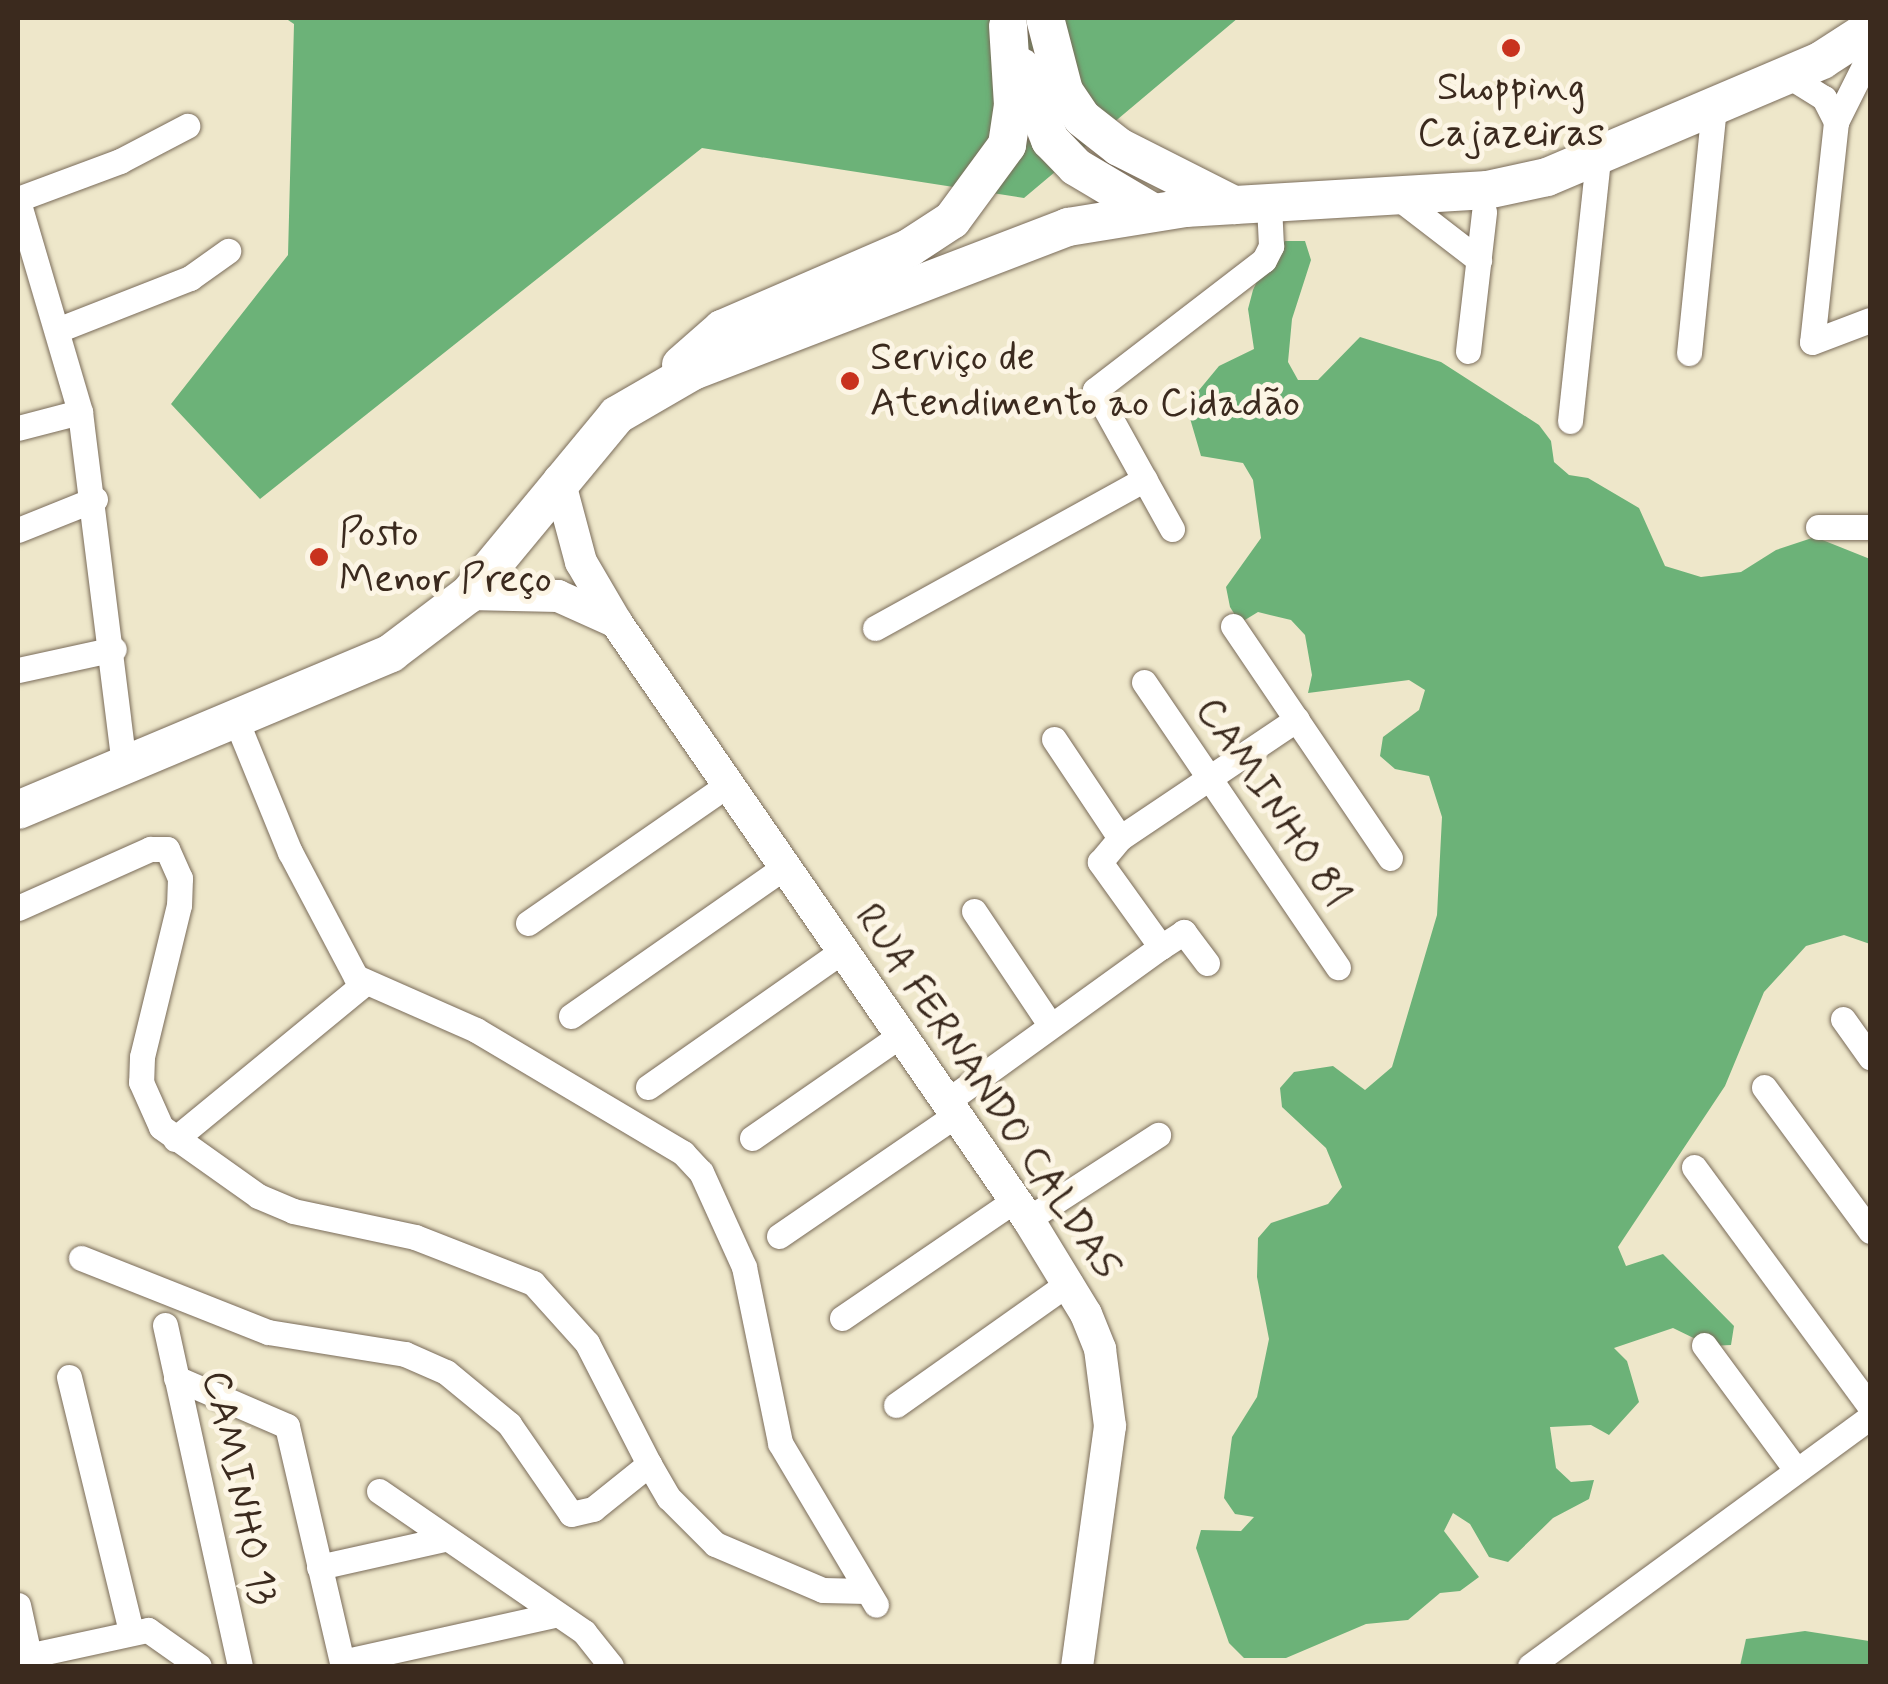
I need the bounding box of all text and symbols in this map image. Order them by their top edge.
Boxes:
marker: Shopping Cajazeiras [1500,37,1522,59]
place label: Shopping Cajazeiras [1417,64,1605,158]
place label: Serviço de Atendimento ao Cidadão [870,334,1291,428]
marker: Serviço de Atendimento ao Cidadão [839,370,861,392]
place label: Posto Menor Preço [339,510,552,604]
marker: Posto Menor Preço [308,546,330,568]
street label: CAMINHO 81 [1184,689,1360,917]
street label: RUA FERNANDO CALDAS [844,896,1130,1288]
street label: CAMINHO 13 [191,1367,287,1609]

